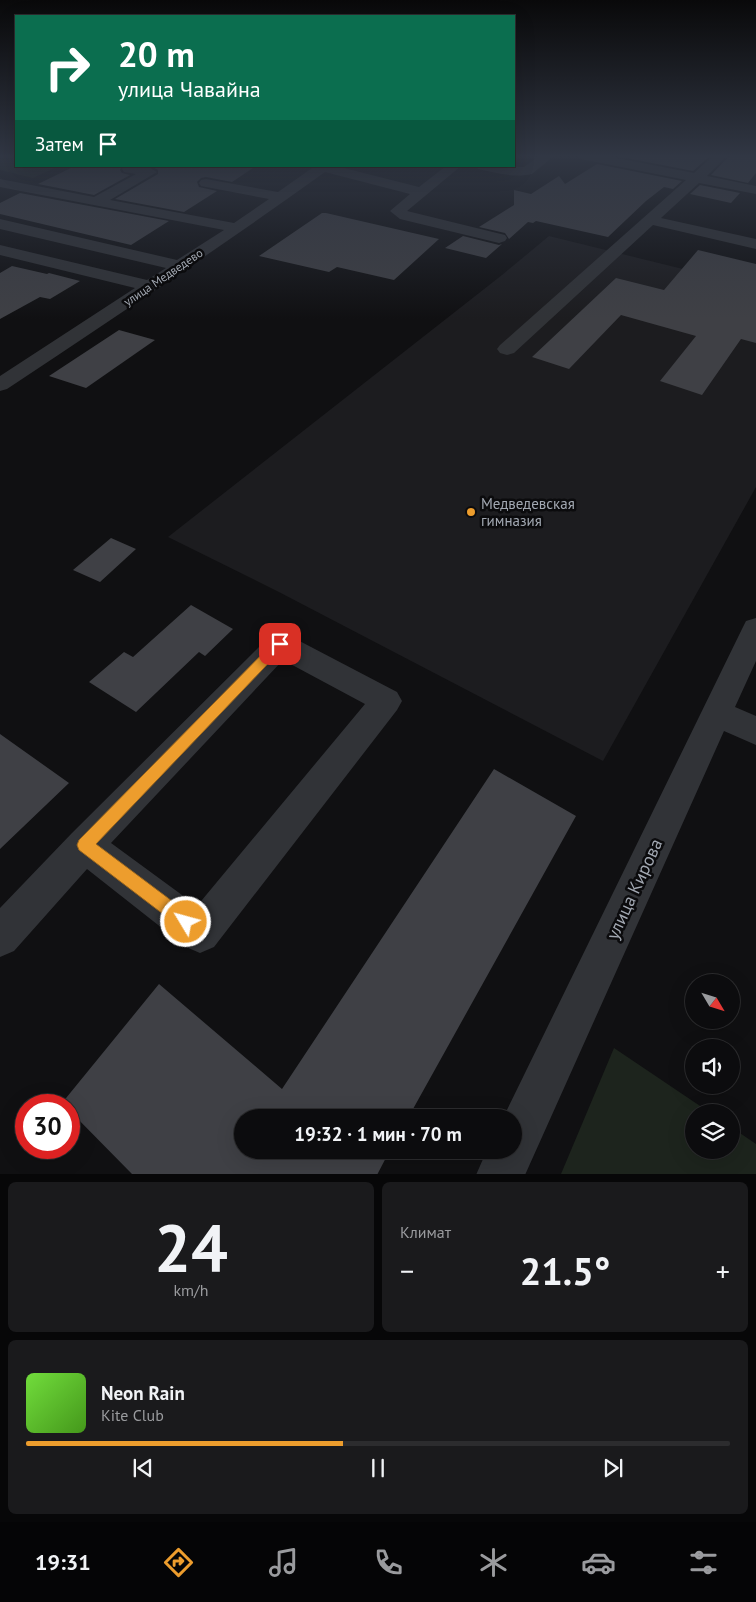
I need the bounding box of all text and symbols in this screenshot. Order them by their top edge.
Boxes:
text: 20 m [118,31,195,77]
icon: right [35,35,100,100]
text: улица Чавайна [118,75,261,103]
icon: arrive [94,130,122,158]
text: Затем [35,132,84,156]
street label: улица Медведево [121,245,205,309]
place label: Медведевская гимназия [481,494,575,530]
marker: Медведевская гимназия [465,506,477,518]
pin [259,623,301,665]
icon: arrive [266,630,294,658]
street label: улица Кирова [601,835,667,943]
position arrow [159,895,211,947]
north arrow [685,974,740,1029]
map controls [685,974,740,1159]
button: sound [685,1039,740,1094]
speed limit sign: 30 [15,1094,80,1159]
button: layers [685,1104,740,1159]
text: 19:32 · 1 мин · 70 m [294,1122,462,1146]
text: 24 [154,1205,228,1289]
text: Климат [400,1222,451,1242]
text: 21.5° [520,1246,610,1295]
text: − [400,1252,414,1289]
text: + [716,1252,730,1289]
text: km/h [173,1280,209,1300]
text: Neon Rain [101,1381,185,1405]
text: Kite Club [101,1405,164,1425]
icon: previous [129,1454,157,1482]
icon: pause [364,1454,392,1482]
icon: next [599,1454,627,1482]
icon: directions [161,1545,196,1580]
icon: music [266,1545,301,1580]
icon: phone [371,1545,406,1580]
icon: climate [476,1545,511,1580]
icon: car [581,1545,616,1580]
icon: filters [686,1545,721,1580]
text: 19:31 [35,1548,91,1576]

